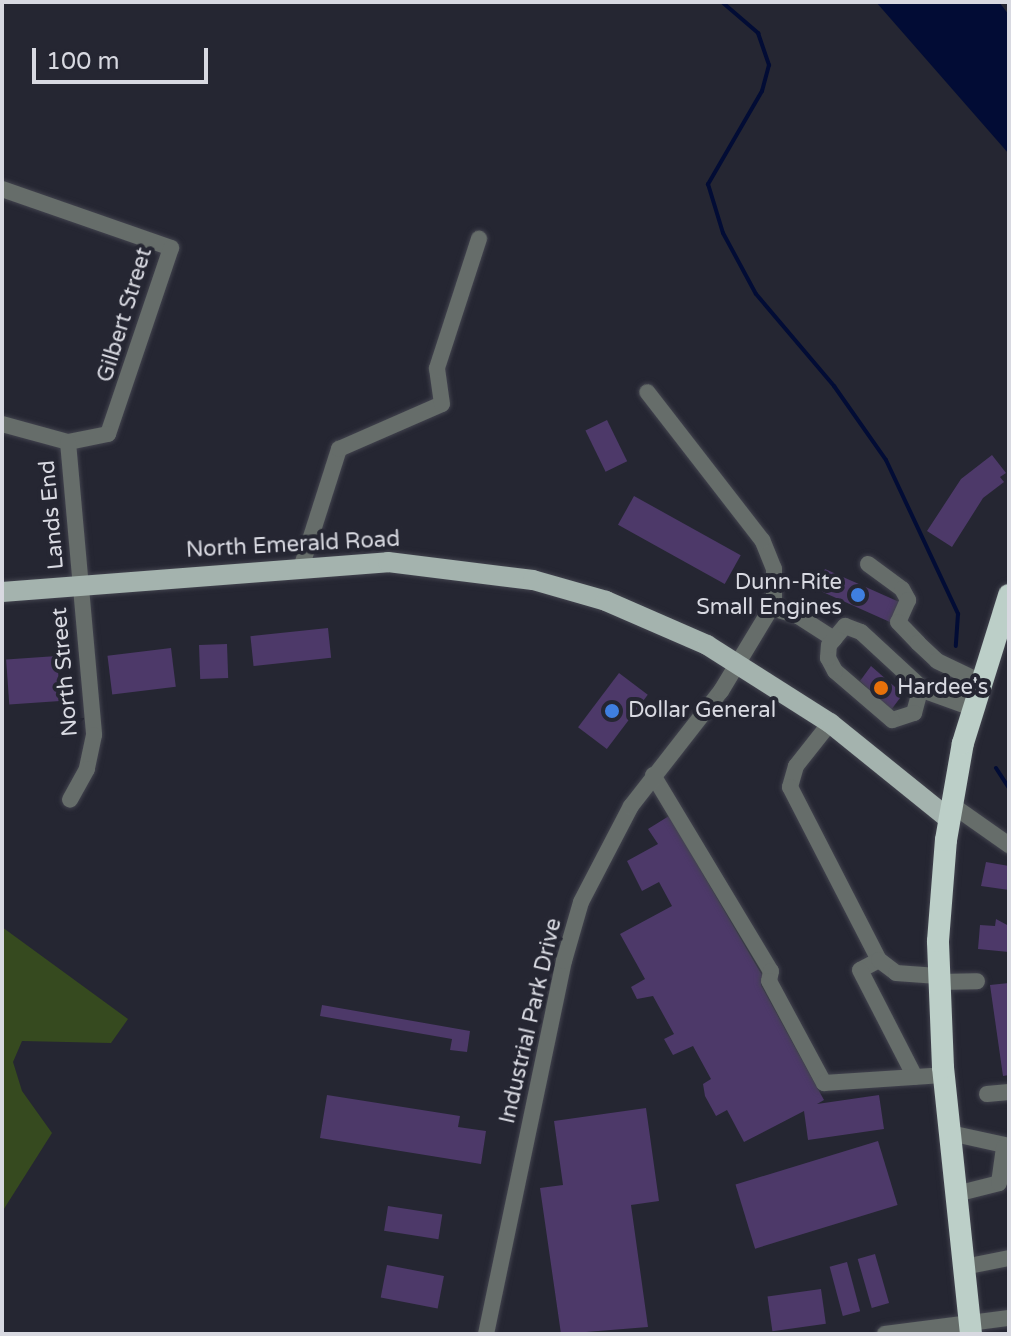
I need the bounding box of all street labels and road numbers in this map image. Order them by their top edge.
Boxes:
street label: Gilbert Street [92,245,158,385]
street label: Lands End [34,459,70,571]
street label: North Emerald Road [185,526,401,564]
street label: North Street [46,606,84,738]
street label: Industrial Park Drive [495,916,567,1126]

